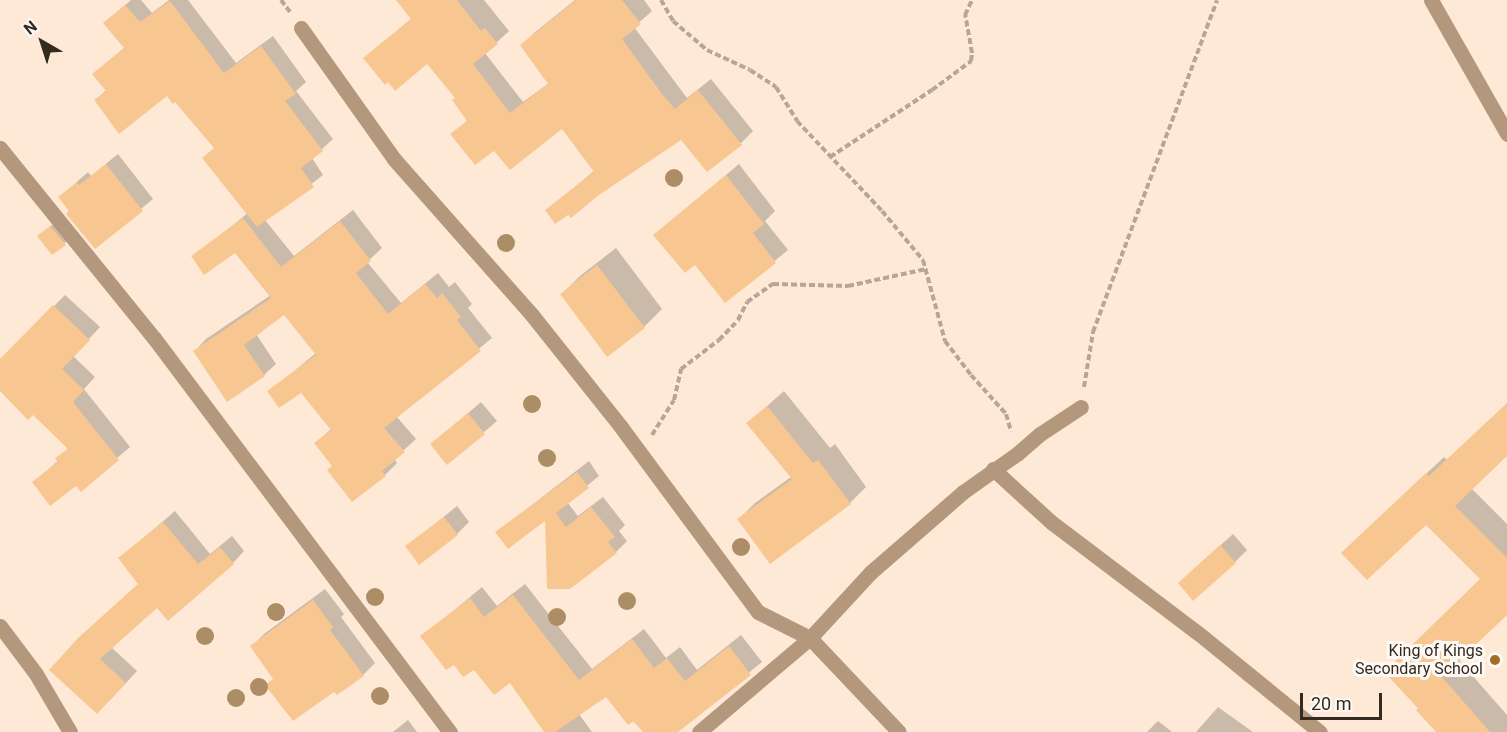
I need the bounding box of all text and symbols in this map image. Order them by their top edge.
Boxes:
north arrow [12,12,72,72]
text: N [20,17,41,39]
place label: King of Kings Secondary School [1355,641,1483,679]
marker: King of Kings Secondary School [1488,653,1502,667]
scale bar [1303,681,1386,719]
text: 20 m [1311,693,1351,714]

